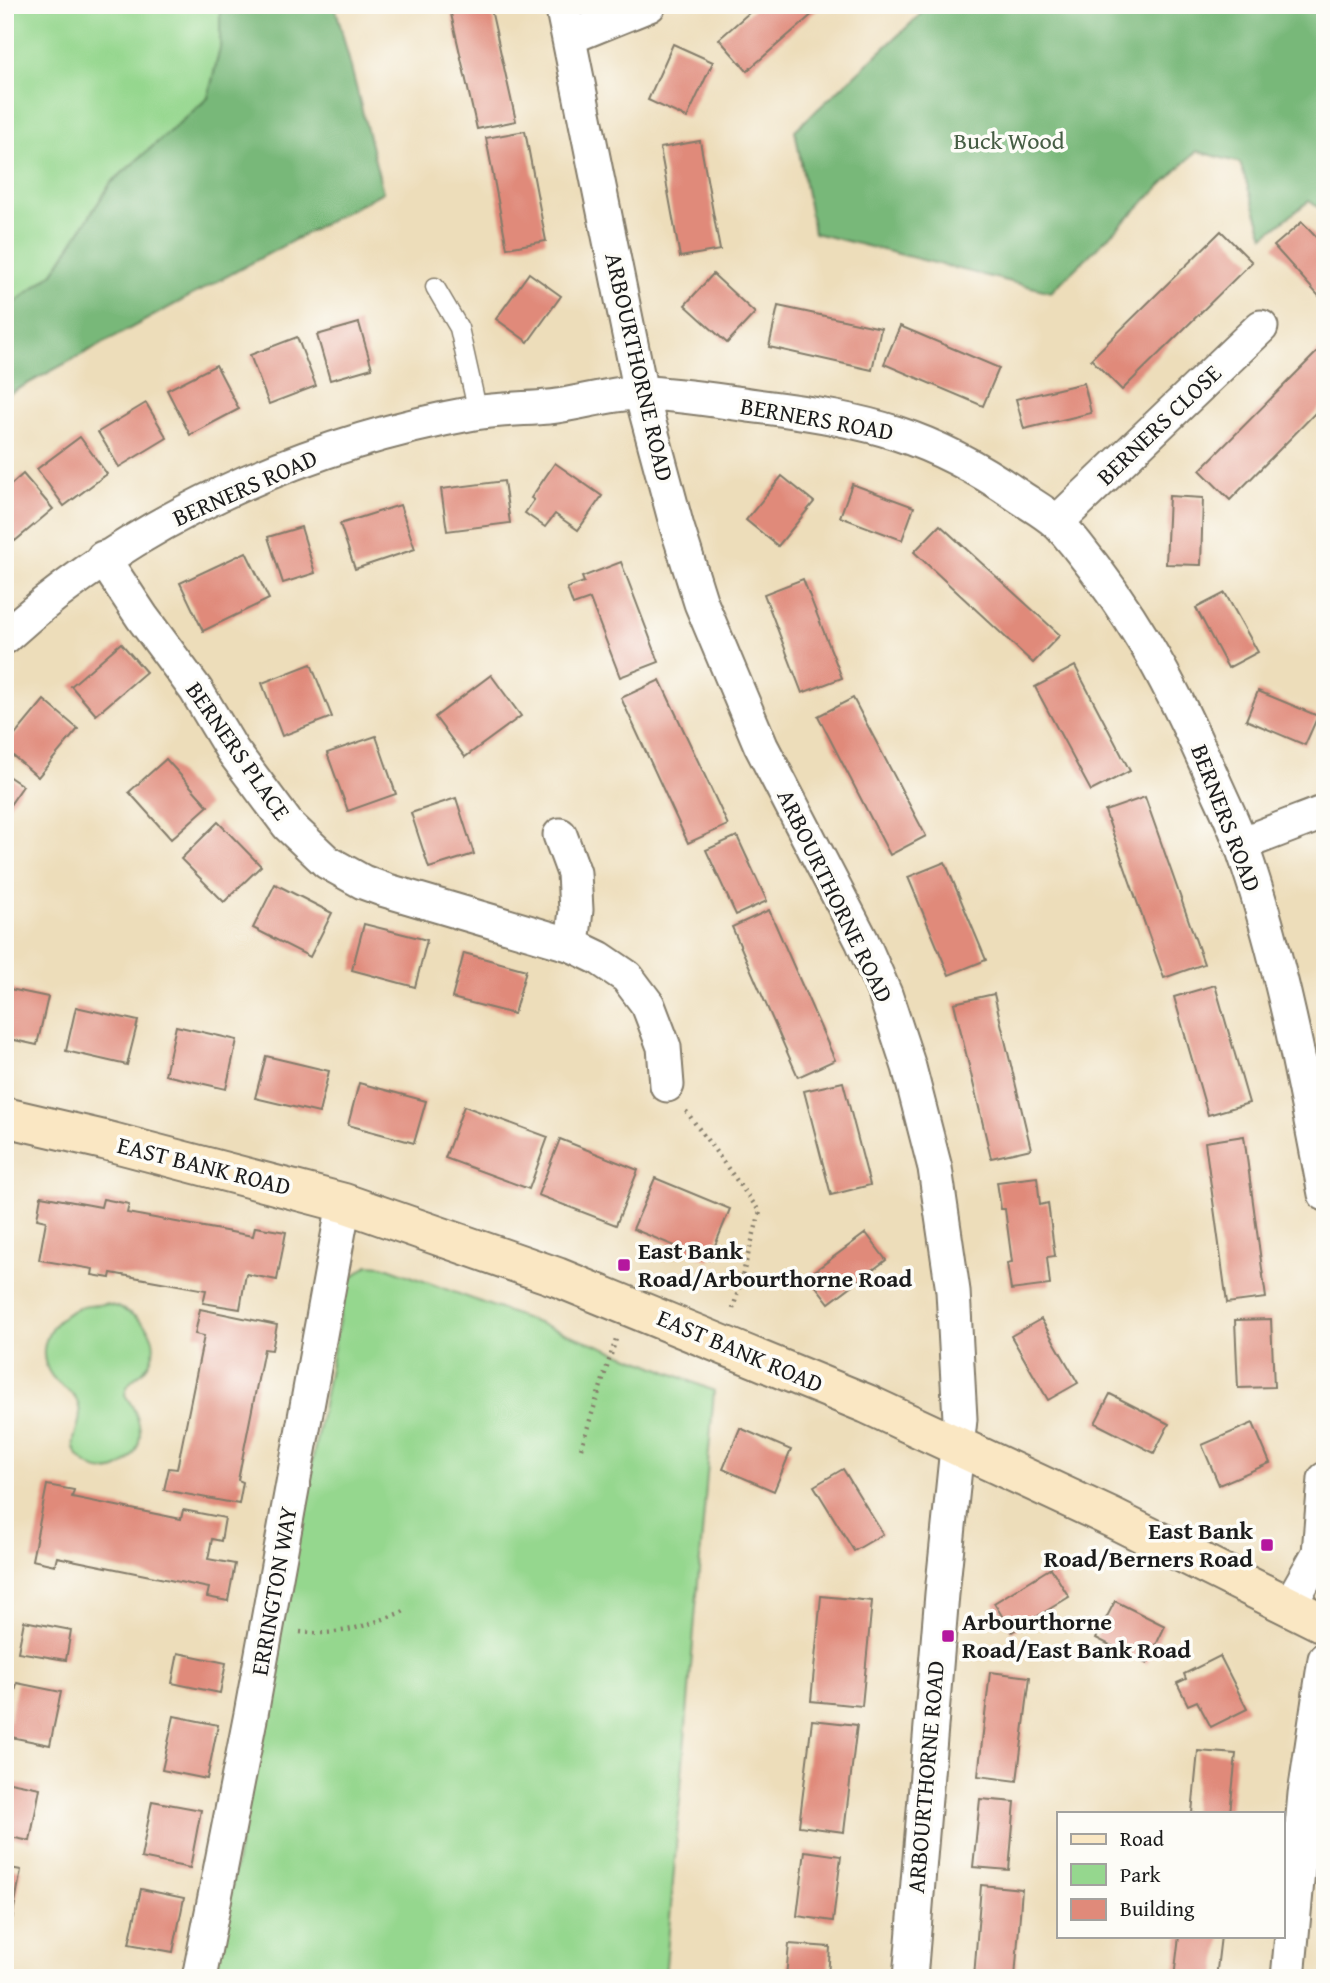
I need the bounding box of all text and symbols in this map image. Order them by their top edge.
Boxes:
park label: Buck Wood [953,123,1065,158]
street label: ARBOURTHORNE ROAD [596,249,683,485]
street label: BERNERS CLOSE [1088,356,1229,493]
street label: BERNERS ROAD [738,388,896,449]
street label: BERNERS ROAD [167,440,323,535]
street label: BERNERS PLACE [178,674,299,827]
street label: BERNERS ROAD [1182,739,1271,896]
street label: ARBOURTHORNE ROAD [769,783,902,1008]
street label: EAST BANK ROAD [114,1127,294,1204]
place label: East Bank Road/Arbourthorne Road [638,1233,913,1296]
marker: East Bank Road/Arbourthorne Road [616,1257,632,1273]
street label: EAST BANK ROAD [652,1300,829,1401]
street label: ERRINGTON WAY [241,1503,306,1678]
place label: East Bank Road/Berners Road [1044,1513,1253,1576]
marker: East Bank Road/Berners Road [1259,1537,1275,1553]
place label: Arbourthorne Road/East Bank Road [962,1604,1191,1667]
marker: Arbourthorne Road/East Bank Road [940,1628,956,1644]
street label: ARBOURTHORNE ROAD [898,1659,953,1895]
legend [1057,1812,1284,1938]
text: Road [1120,1823,1165,1854]
text: Park [1120,1859,1161,1890]
text: Building [1120,1893,1195,1924]

